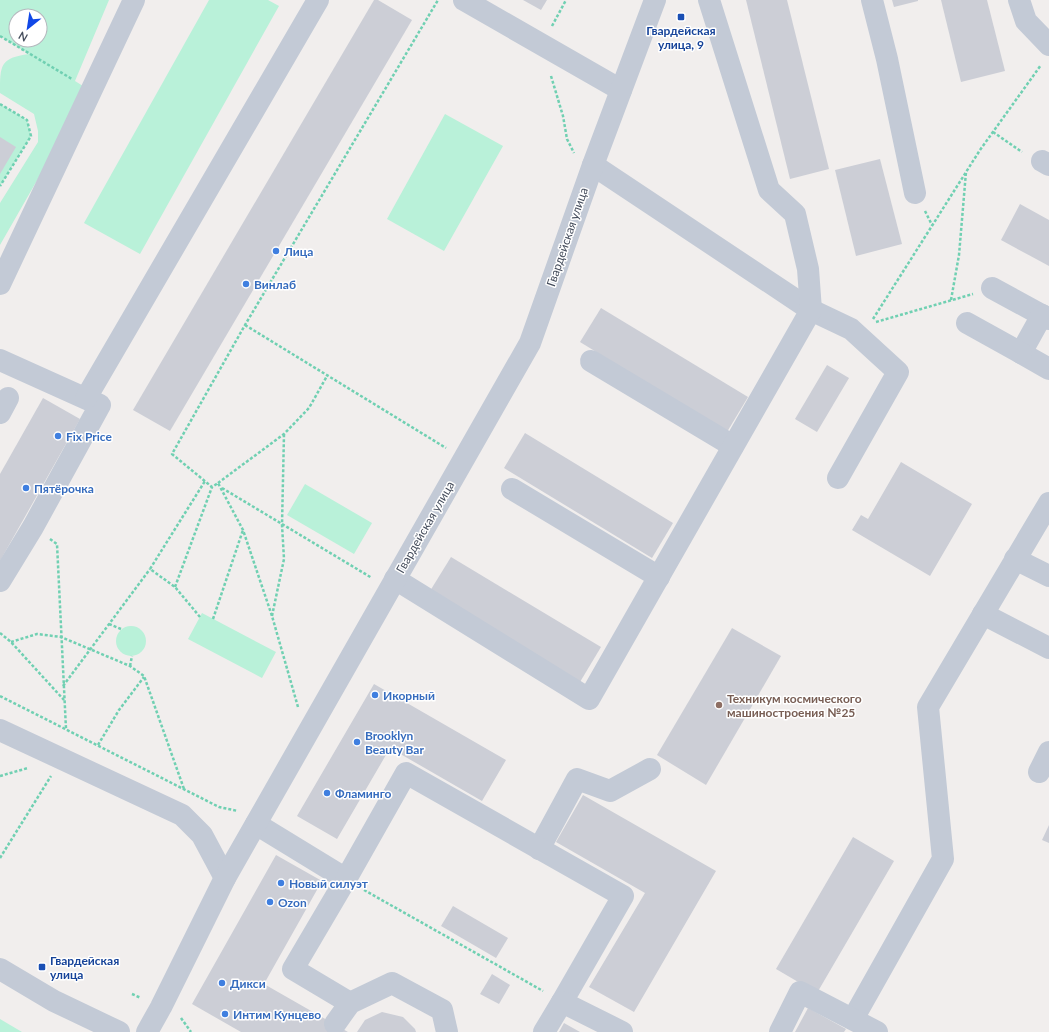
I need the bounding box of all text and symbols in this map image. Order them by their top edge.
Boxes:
north arrow [8,8,48,48]
marker: Гвардейская улица, 9 [676,12,686,22]
place label: Гвардейская улица, 9 [646,23,716,52]
text: N [16,29,30,45]
street label: Гвардейская улица [543,186,591,288]
place label: Лица [283,244,313,259]
marker: Лица [271,246,281,256]
place label: Винлаб [254,277,296,292]
marker: Винлаб [241,279,251,289]
place label: Fix Price [66,429,113,444]
marker: Fix Price [53,431,63,441]
street label: Гвардейская улица [393,478,457,576]
place label: Пятёрочка [34,481,94,496]
marker: Пятёрочка [21,483,31,493]
place label: Икорный [383,688,435,703]
marker: Икорный [370,690,380,700]
place label: Техникум космического машиностроения №25 [727,691,862,720]
marker: Техникум космического машиностроения №25 [714,700,724,710]
place label: Brooklyn Beauty Bar [365,728,424,757]
marker: Brooklyn Beauty Bar [352,737,362,747]
place label: Фламинго [335,786,392,801]
marker: Фламинго [322,788,332,798]
place label: Новый силуэт [289,876,369,891]
marker: Новый силуэт [276,878,286,888]
place label: Ozon [278,895,307,910]
marker: Ozon [265,897,275,907]
place label: Гвардейская улица [50,953,119,982]
marker: Гвардейская улица [37,962,47,972]
place label: Дикси [230,976,266,991]
marker: Дикси [217,978,227,988]
place label: Интим Кунцево [233,1007,321,1022]
marker: Интим Кунцево [220,1009,230,1019]

